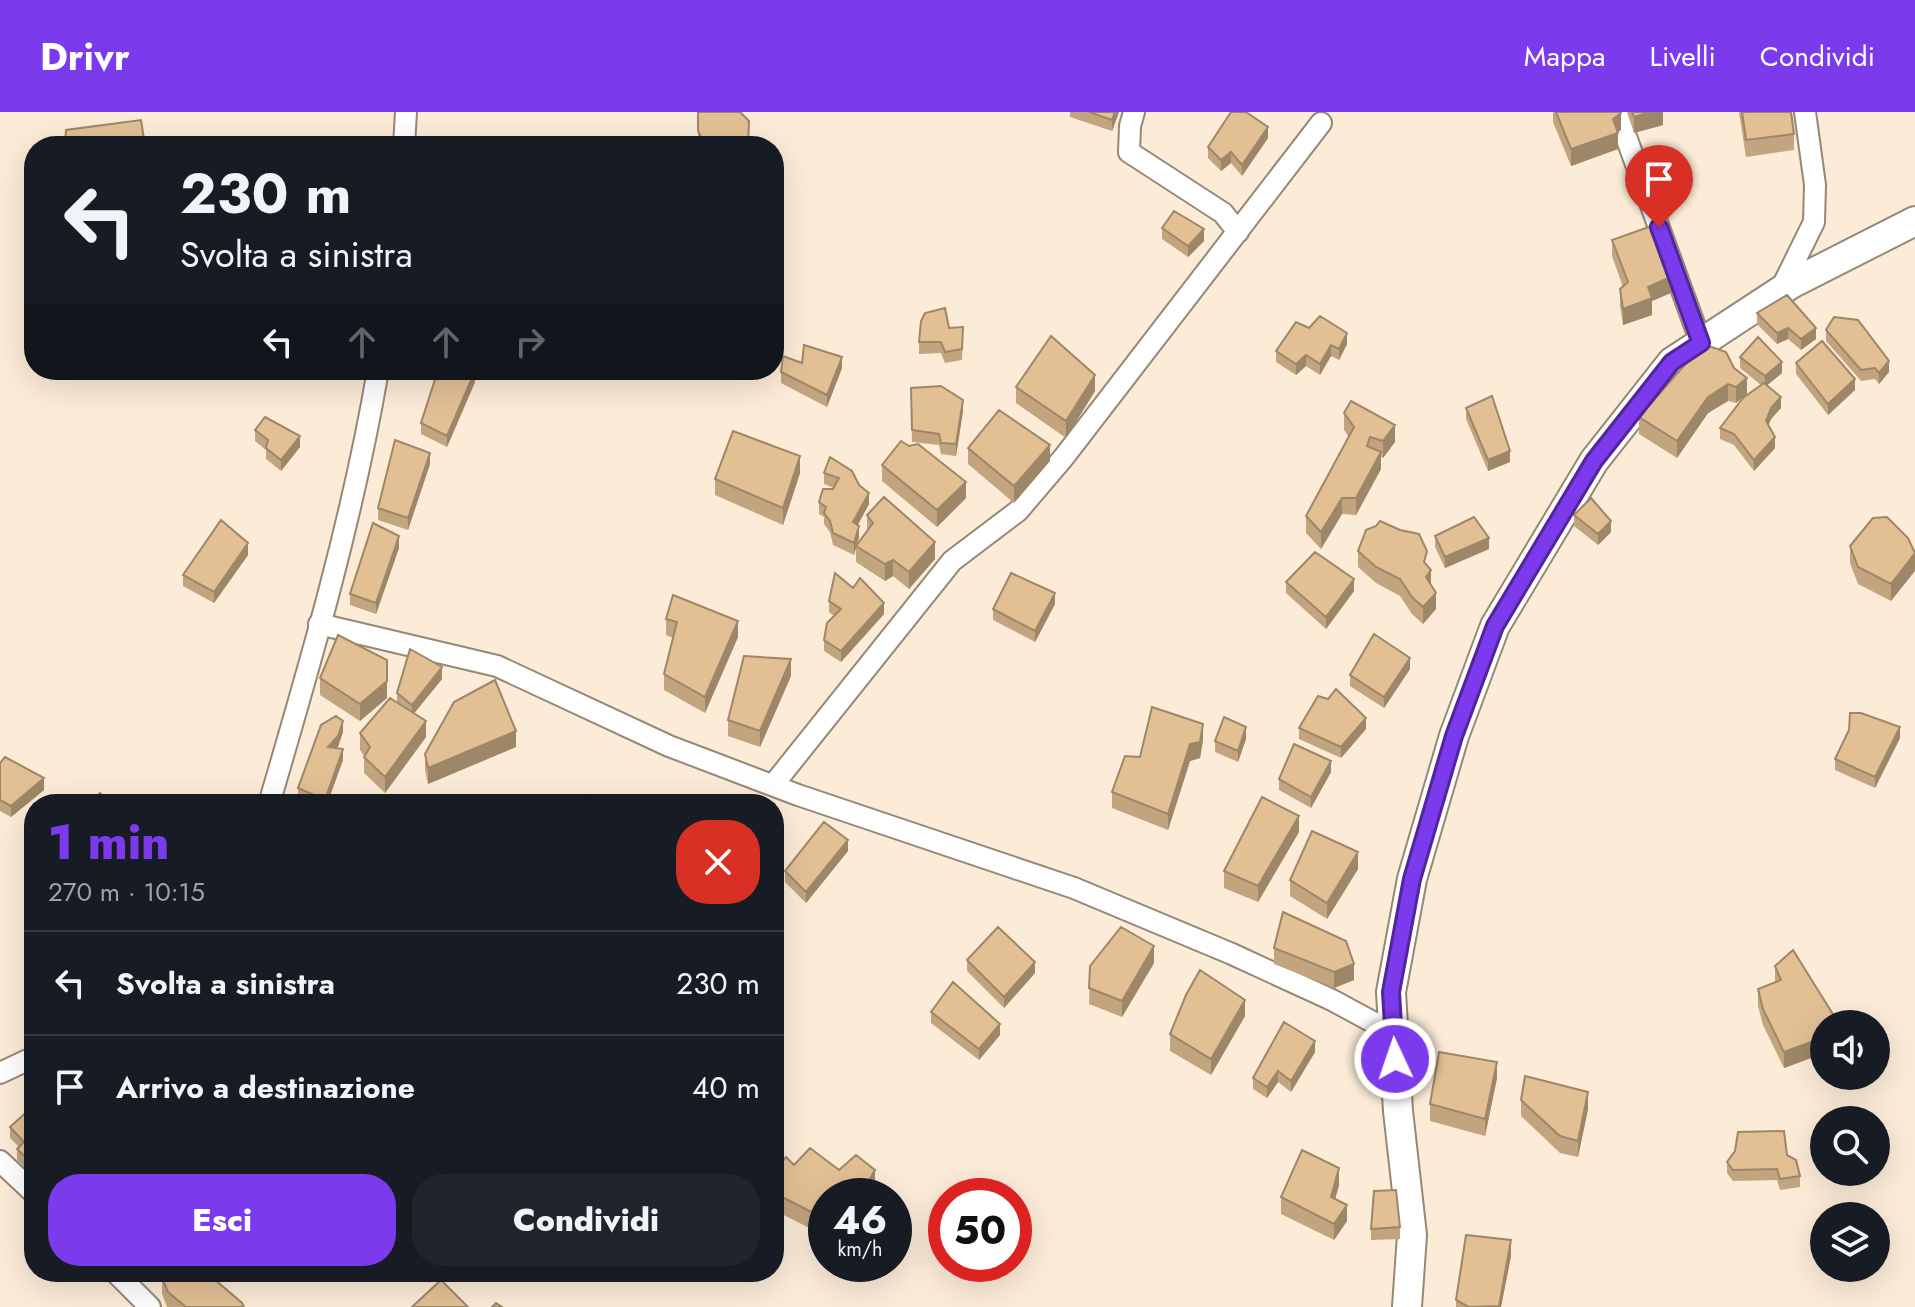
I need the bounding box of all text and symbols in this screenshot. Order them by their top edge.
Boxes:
text: Drivr [40,29,130,84]
text: Mappa [1524,36,1605,77]
text: Livelli [1649,36,1716,77]
text: Condividi [1760,36,1875,77]
pin [1625,145,1693,227]
text: 230 m [180,153,351,234]
icon: arrive [1637,157,1681,201]
icon: left [48,168,152,272]
text: Svolta a sinistra [180,228,413,280]
icon: left [256,320,300,364]
icon: ahead [340,320,384,364]
icon: ahead [424,320,468,364]
icon: right [508,320,552,364]
text: 1 min [48,808,169,877]
button: close [676,820,760,904]
text: 270 m · 10:15 [48,873,205,911]
icon: left [48,961,92,1005]
text: Svolta a sinistra [116,962,335,1005]
text: 230 m [676,962,760,1005]
map controls [1810,1010,1890,1282]
button: sound [1810,1010,1890,1090]
position arrow [1353,1017,1437,1101]
icon: arrive [48,1065,92,1109]
text: Arrivo a destinazione [116,1066,415,1109]
text: 40 m [692,1066,760,1109]
button: search [1810,1106,1890,1186]
button: Esci [48,1174,396,1266]
button: Condividi [412,1174,760,1266]
speed limit sign: 50 [928,1178,1032,1282]
text: 46 [833,1191,887,1249]
button: layers [1810,1202,1890,1282]
text: km/h [837,1235,883,1264]

